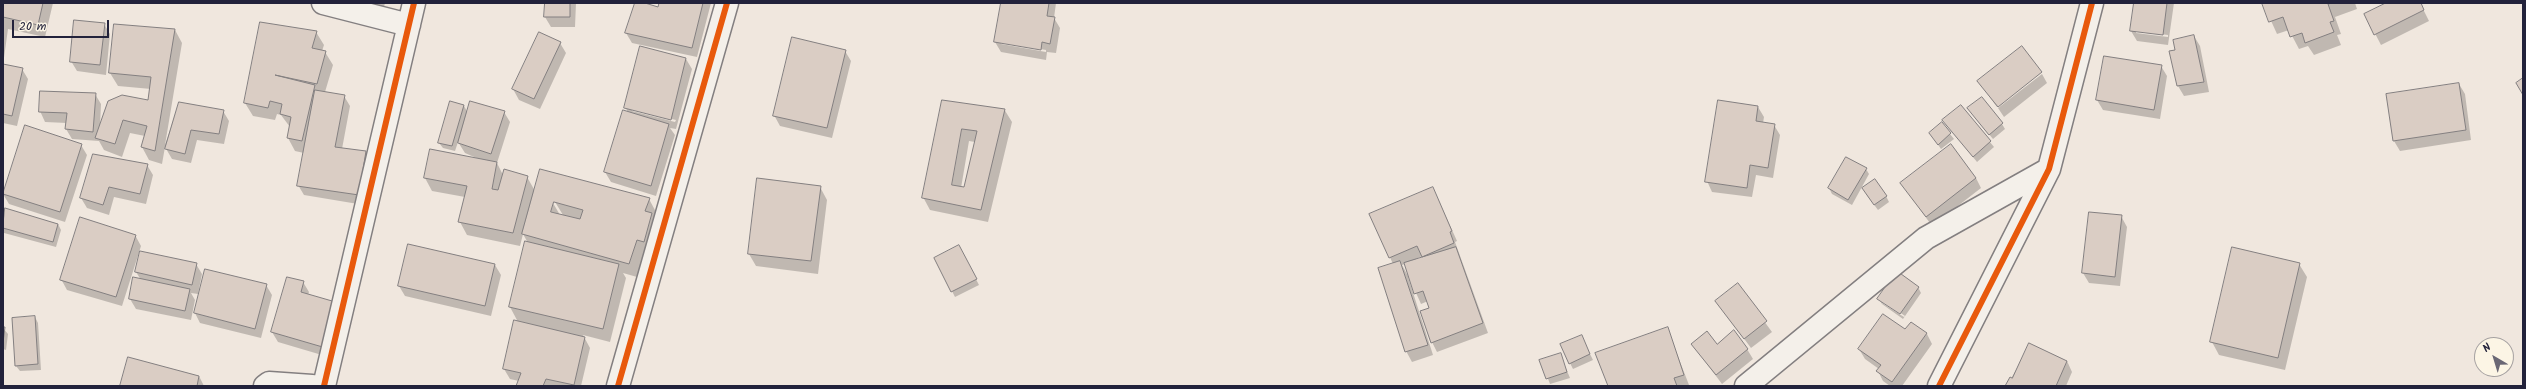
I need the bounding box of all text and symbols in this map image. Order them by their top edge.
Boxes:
scale bar [14,12,111,38]
text: 20 m [19,17,46,36]
north arrow [2474,337,2514,377]
text: N [2479,339,2496,358]

